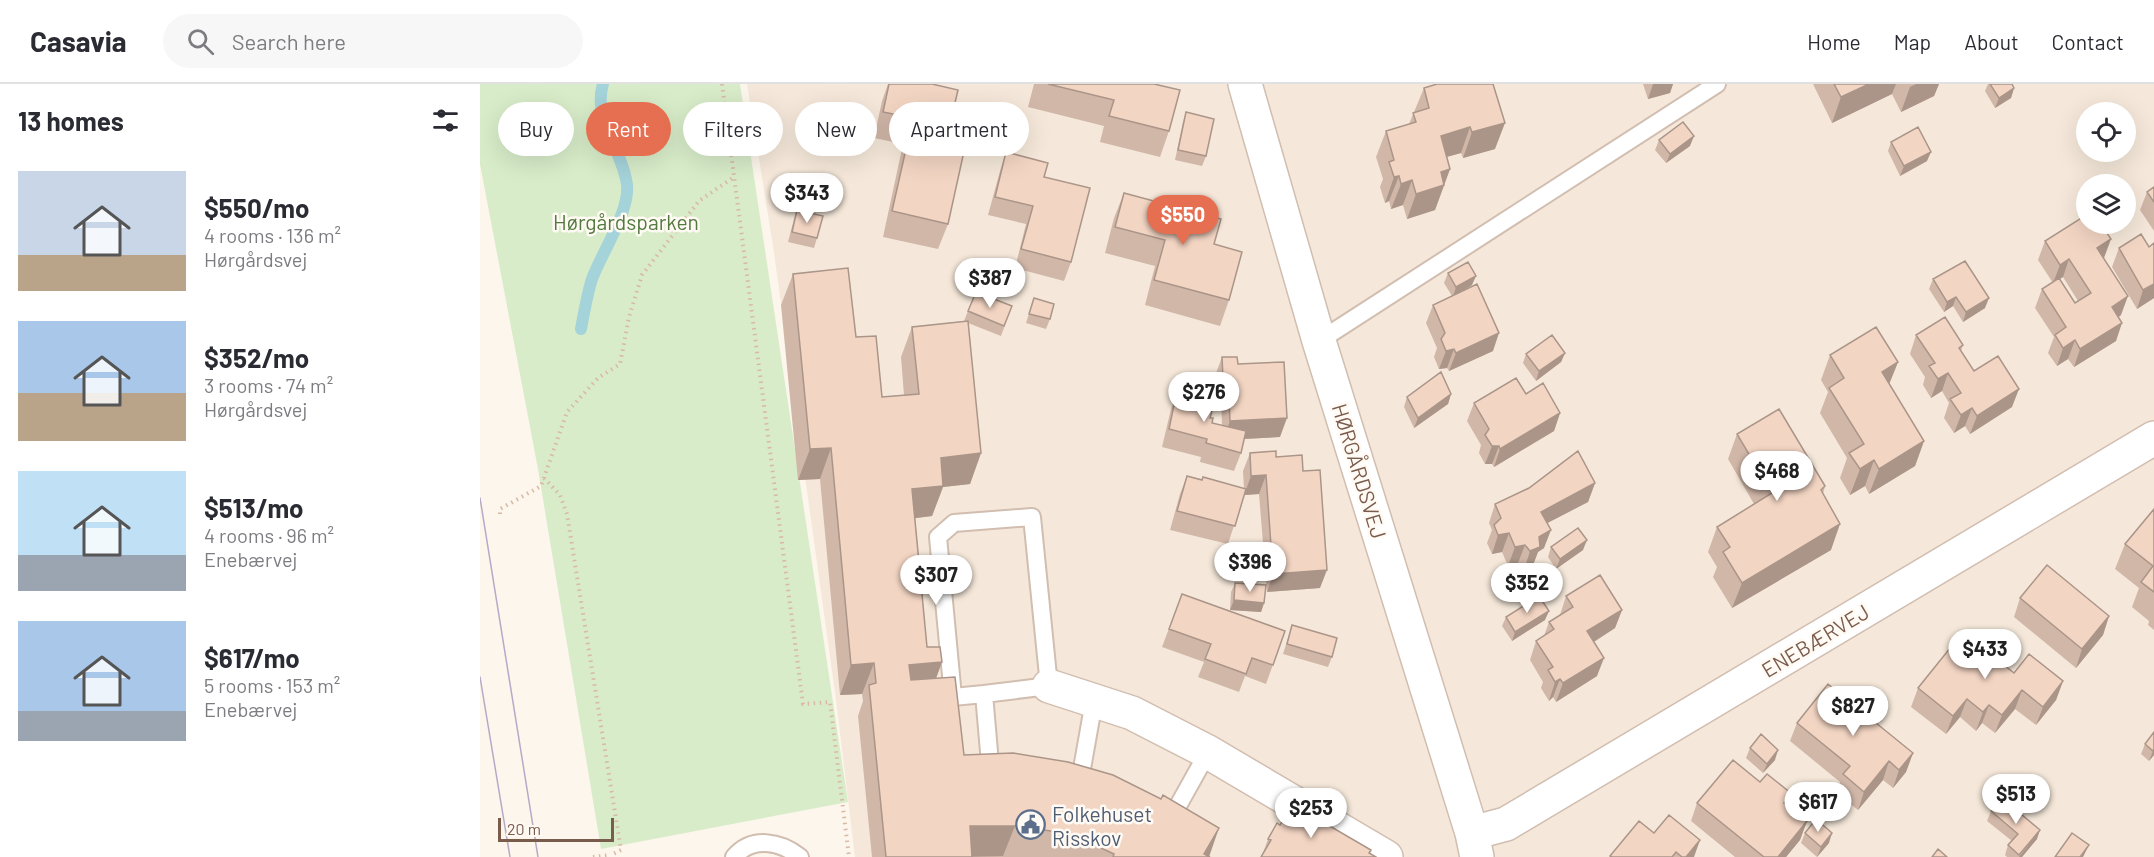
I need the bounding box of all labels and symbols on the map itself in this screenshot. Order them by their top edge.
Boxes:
pin: $343 [771,173,843,224]
pin: $550 [1147,195,1219,246]
park label: Hørgårdsparken [553,209,699,234]
pin: $387 [954,258,1026,309]
pin: $276 [1168,372,1240,423]
street label: HØRGÅRDSVEJ [1328,400,1392,542]
pin: $468 [1741,451,1813,502]
pin: $396 [1214,542,1286,593]
pin: $307 [900,555,972,606]
pin: $352 [1491,563,1563,614]
street label: ENEBÆRVEJ [1757,598,1873,682]
pin: $433 [1949,629,2021,680]
pin: $827 [1817,686,1889,737]
pin: $513 [1980,774,2052,825]
pin: $617 [1782,782,1854,833]
pin: $253 [1275,788,1347,839]
place label: Folkehuset Risskov [1052,801,1152,850]
public building icon: Folkehuset Risskov [1015,809,1047,841]
scale bar [498,815,614,842]

